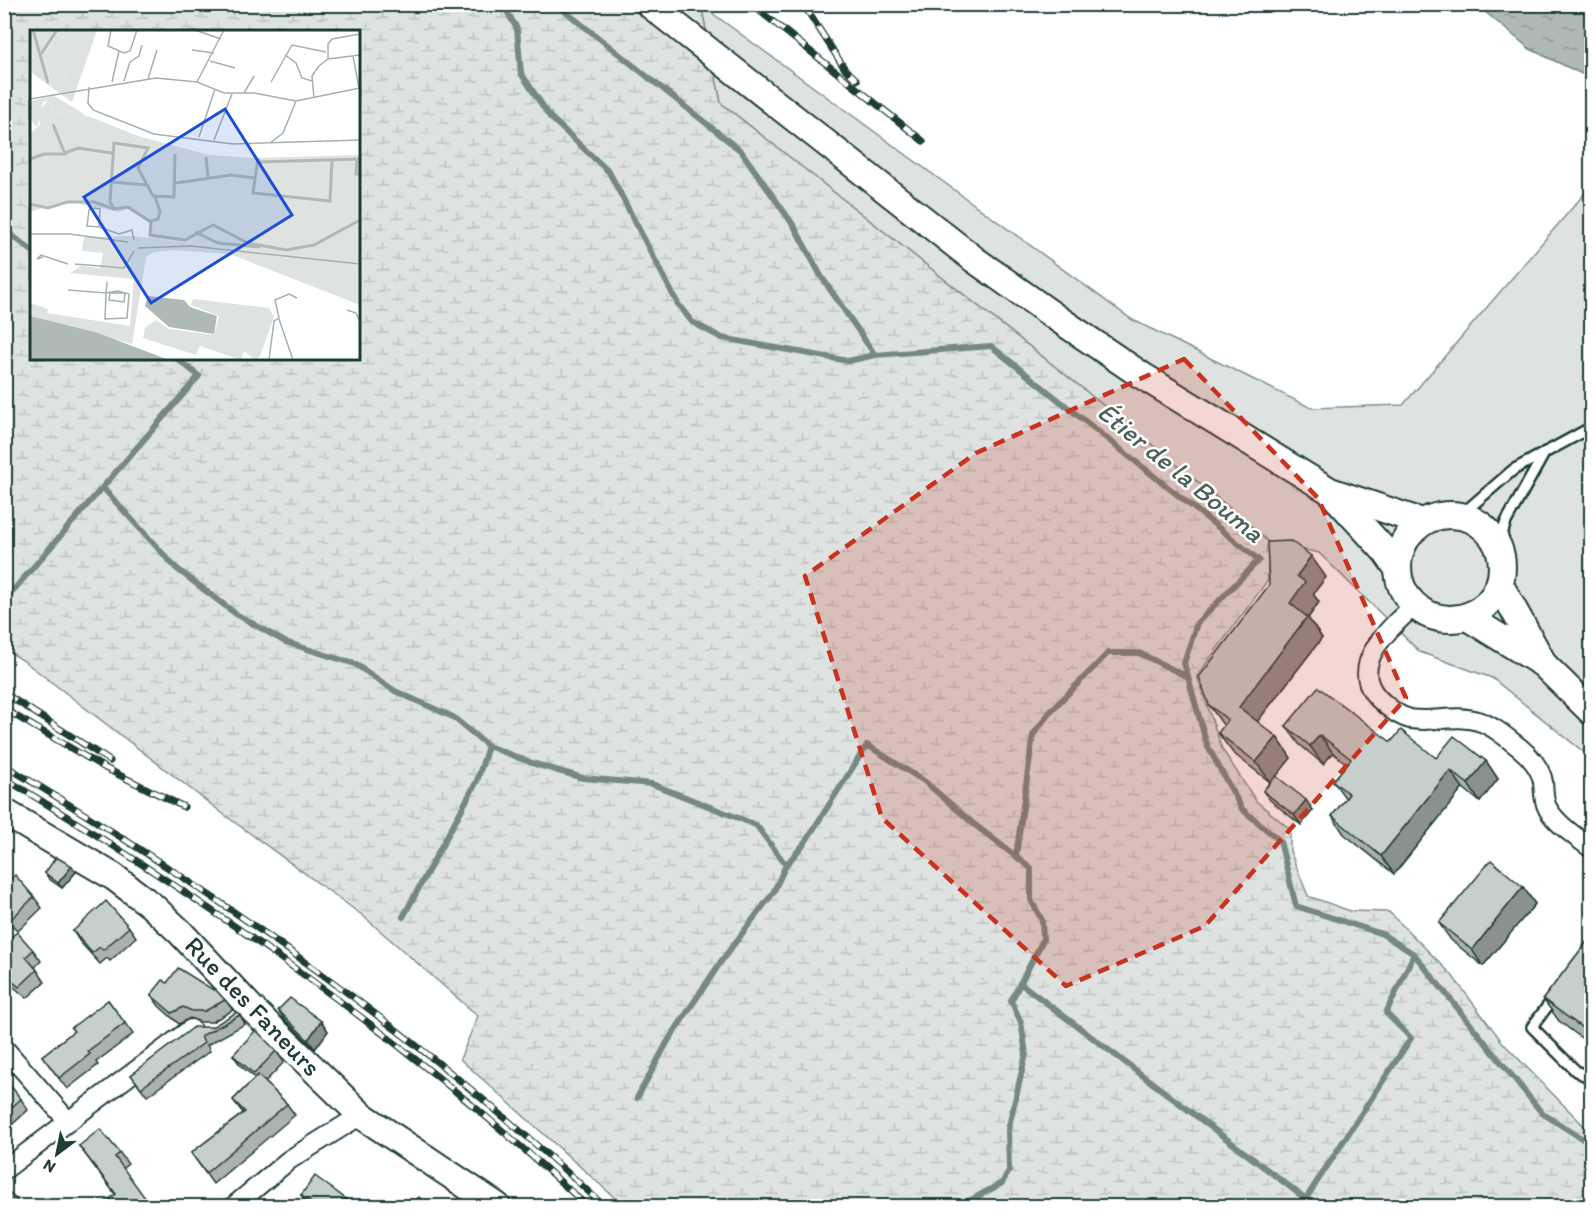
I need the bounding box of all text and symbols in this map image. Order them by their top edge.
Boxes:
inset map [30,30,360,360]
water label: Étier de la Bouma [1091,395,1272,550]
street label: Rue des Faneurs [178,929,328,1083]
north arrow [27,1124,87,1184]
text: N [40,1155,59,1177]

